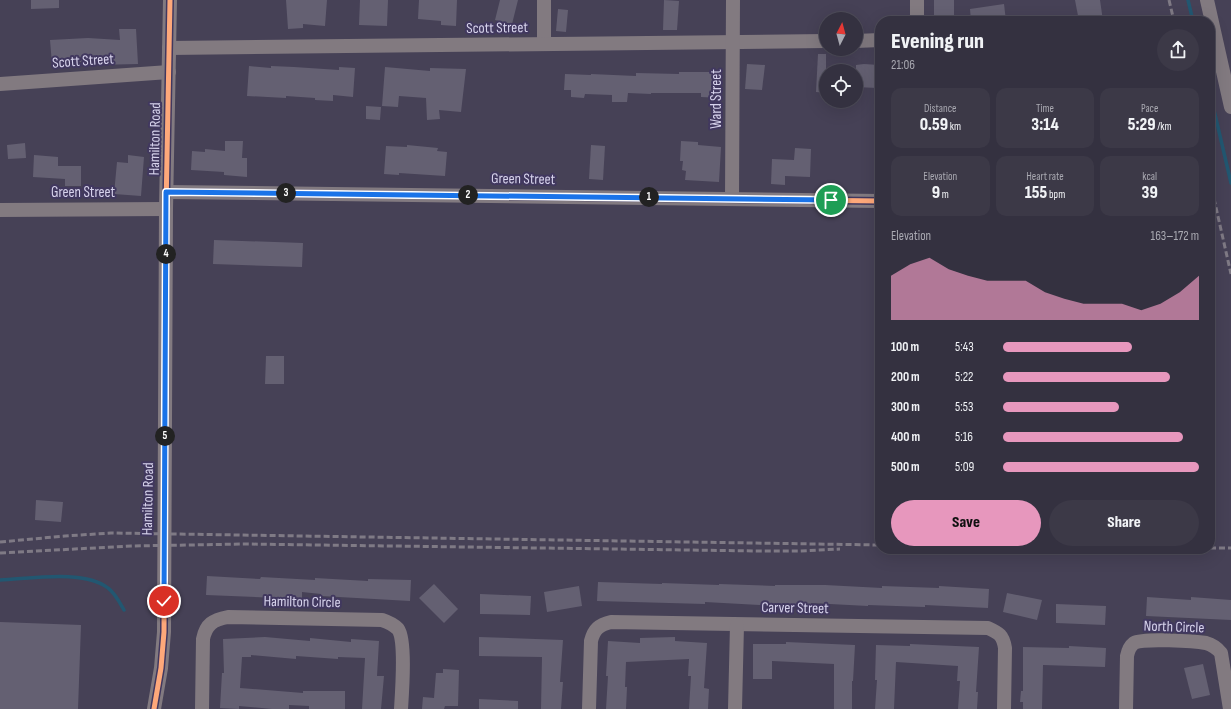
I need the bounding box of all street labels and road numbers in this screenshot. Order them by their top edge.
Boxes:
street label: Scott Street [466,18,528,38]
street label: Scott Street [52,49,115,73]
street label: Ward Street [707,69,726,129]
street label: Hamilton Road [145,102,165,176]
street label: Green Street [491,169,556,189]
street label: Green Street [51,183,115,202]
street label: Hamilton Road [138,462,158,536]
street label: Hamilton Circle [263,592,341,612]
street label: Carver Street [761,598,829,618]
street label: North Circle [1143,616,1205,638]

